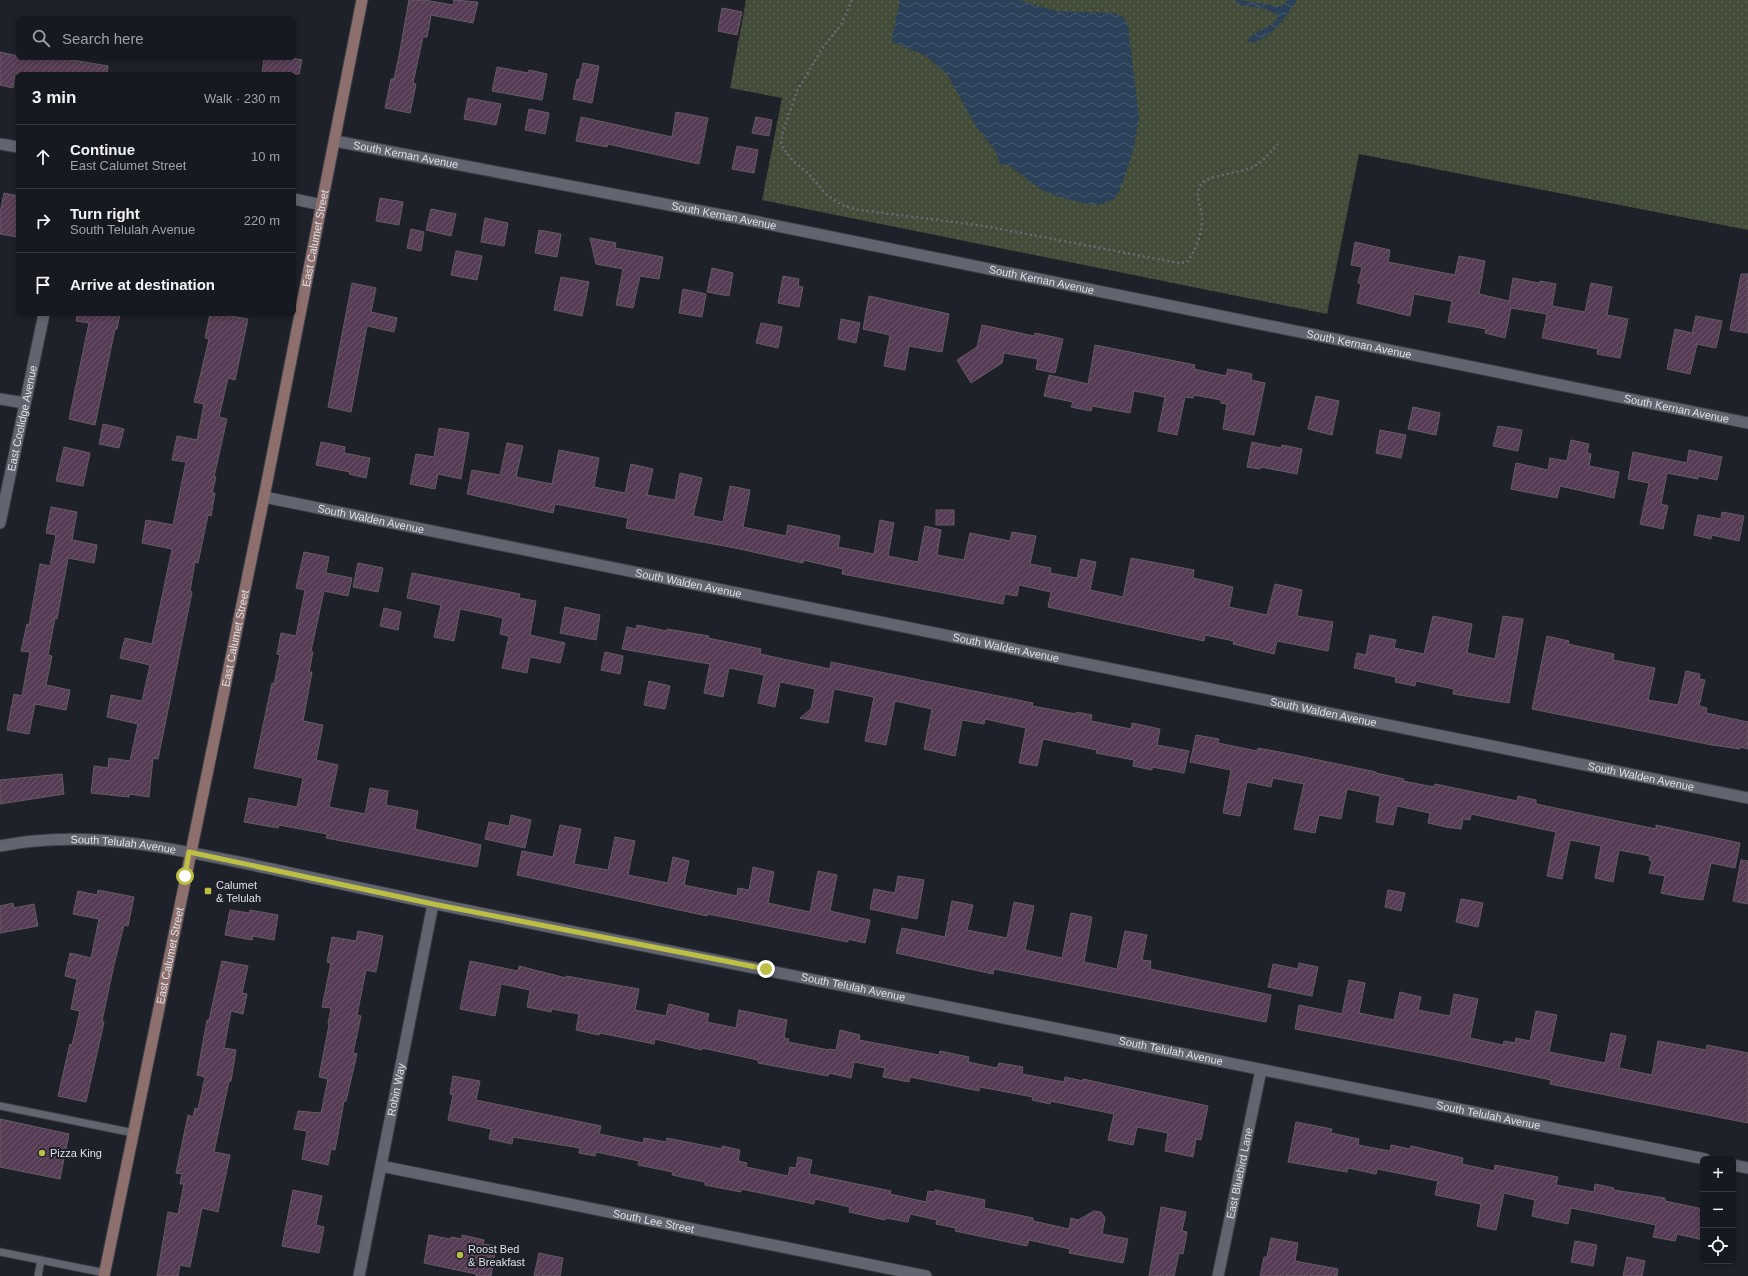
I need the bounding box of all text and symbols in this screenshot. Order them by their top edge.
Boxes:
search box [16,16,296,60]
icon: search [30,27,52,49]
text: Search here [62,30,144,47]
text: 3 min [32,88,76,107]
text: Walk · 230 m [204,91,280,106]
street label: South Kernan Avenue [352,139,459,170]
text: Continue [70,141,135,158]
icon: ahead [32,146,54,168]
text: 10 m [251,149,280,164]
text: East Calumet Street [70,158,186,173]
street label: East Calumet Street [300,189,330,288]
street label: South Kernan Avenue [670,200,778,232]
text: Turn right [70,205,140,222]
icon: right [32,210,54,232]
text: 220 m [244,213,280,228]
text: South Telulah Avenue [70,222,195,237]
street label: South Kernan Avenue [988,263,1095,296]
icon: arrive [32,274,54,296]
text: Arrive at destination [70,276,215,293]
street label: South Kernan Avenue [1305,328,1413,361]
street label: East Coolidge Avenue [5,364,39,472]
street label: South Kernan Avenue [1623,392,1730,425]
street label: South Walden Avenue [317,502,425,535]
street label: South Walden Avenue [634,566,743,600]
street label: East Calumet Street [219,589,251,688]
street label: South Walden Avenue [952,631,1060,664]
street label: South Walden Avenue [1269,695,1378,729]
street label: South Walden Avenue [1587,760,1695,793]
street label: South Telulah Avenue [70,833,177,856]
route start [176,867,194,885]
place label: Calumet & Telulah [216,879,261,904]
marker: Calumet & Telulah [203,886,213,896]
street label: East Calumet Street [154,906,186,1005]
route end [757,960,775,978]
street label: South Telulah Avenue [800,971,906,1003]
street label: South Telulah Avenue [1118,1034,1224,1067]
street label: Robin Way [385,1062,407,1117]
street label: South Telulah Avenue [1435,1099,1542,1132]
street label: East Bluebird Lane [1224,1126,1255,1220]
place label: Pizza King [50,1147,102,1159]
marker: Pizza King [37,1148,47,1158]
map controls [1700,1156,1736,1264]
button: + [1700,1156,1736,1192]
button: − [1700,1192,1736,1228]
street label: South Lee Street [612,1207,695,1235]
button: locate [1700,1228,1736,1264]
place label: Roost Bed & Breakfast [468,1243,525,1268]
marker: Roost Bed & Breakfast [455,1250,465,1260]

